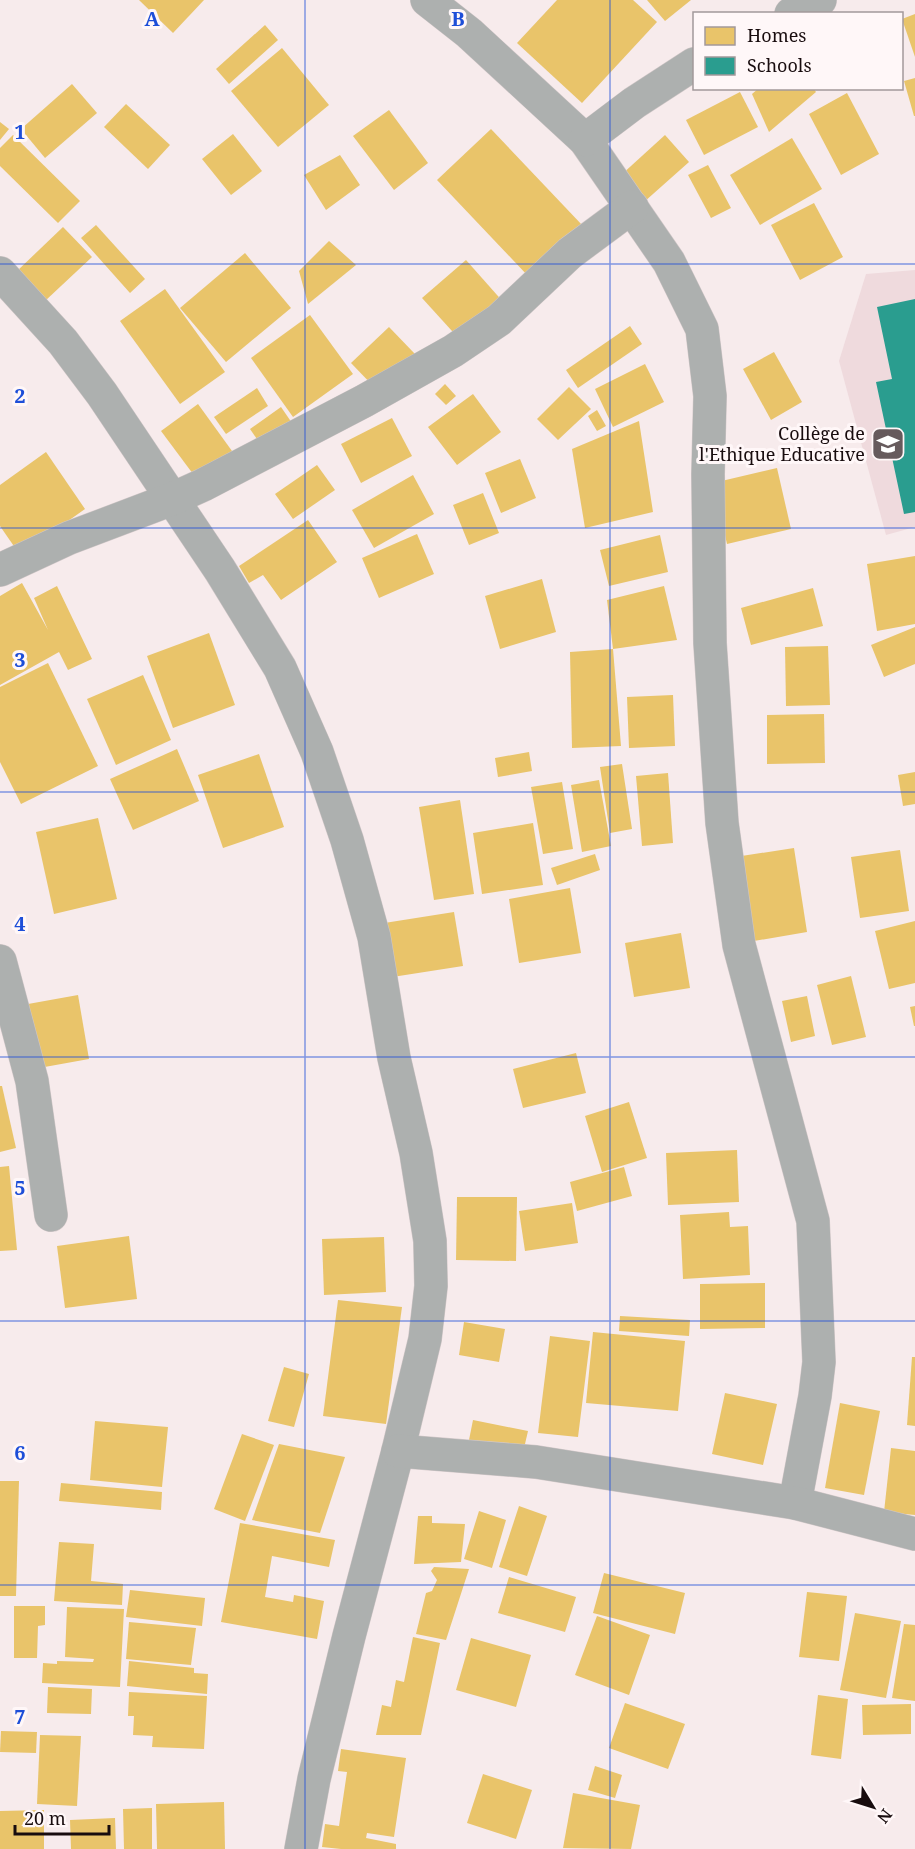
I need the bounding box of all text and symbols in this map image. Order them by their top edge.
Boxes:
text: A [144,5,160,32]
text: B [451,5,465,32]
legend [693,12,903,90]
text: Homes [747,23,806,47]
text: Schools [747,53,812,77]
text: 1 [14,118,26,145]
text: 2 [14,382,26,409]
place label: Collège de l'Ethique Educative [699,421,865,466]
school or university icon: Collège de l'Ethique Educative [870,426,906,462]
text: 3 [14,646,26,673]
text: 4 [14,910,26,937]
text: 5 [14,1174,26,1201]
text: 6 [14,1439,26,1466]
text: 7 [14,1703,26,1730]
north arrow [843,1777,903,1837]
scale bar [15,1798,110,1836]
text: N [872,1804,897,1828]
text: 20 m [24,1806,66,1830]

